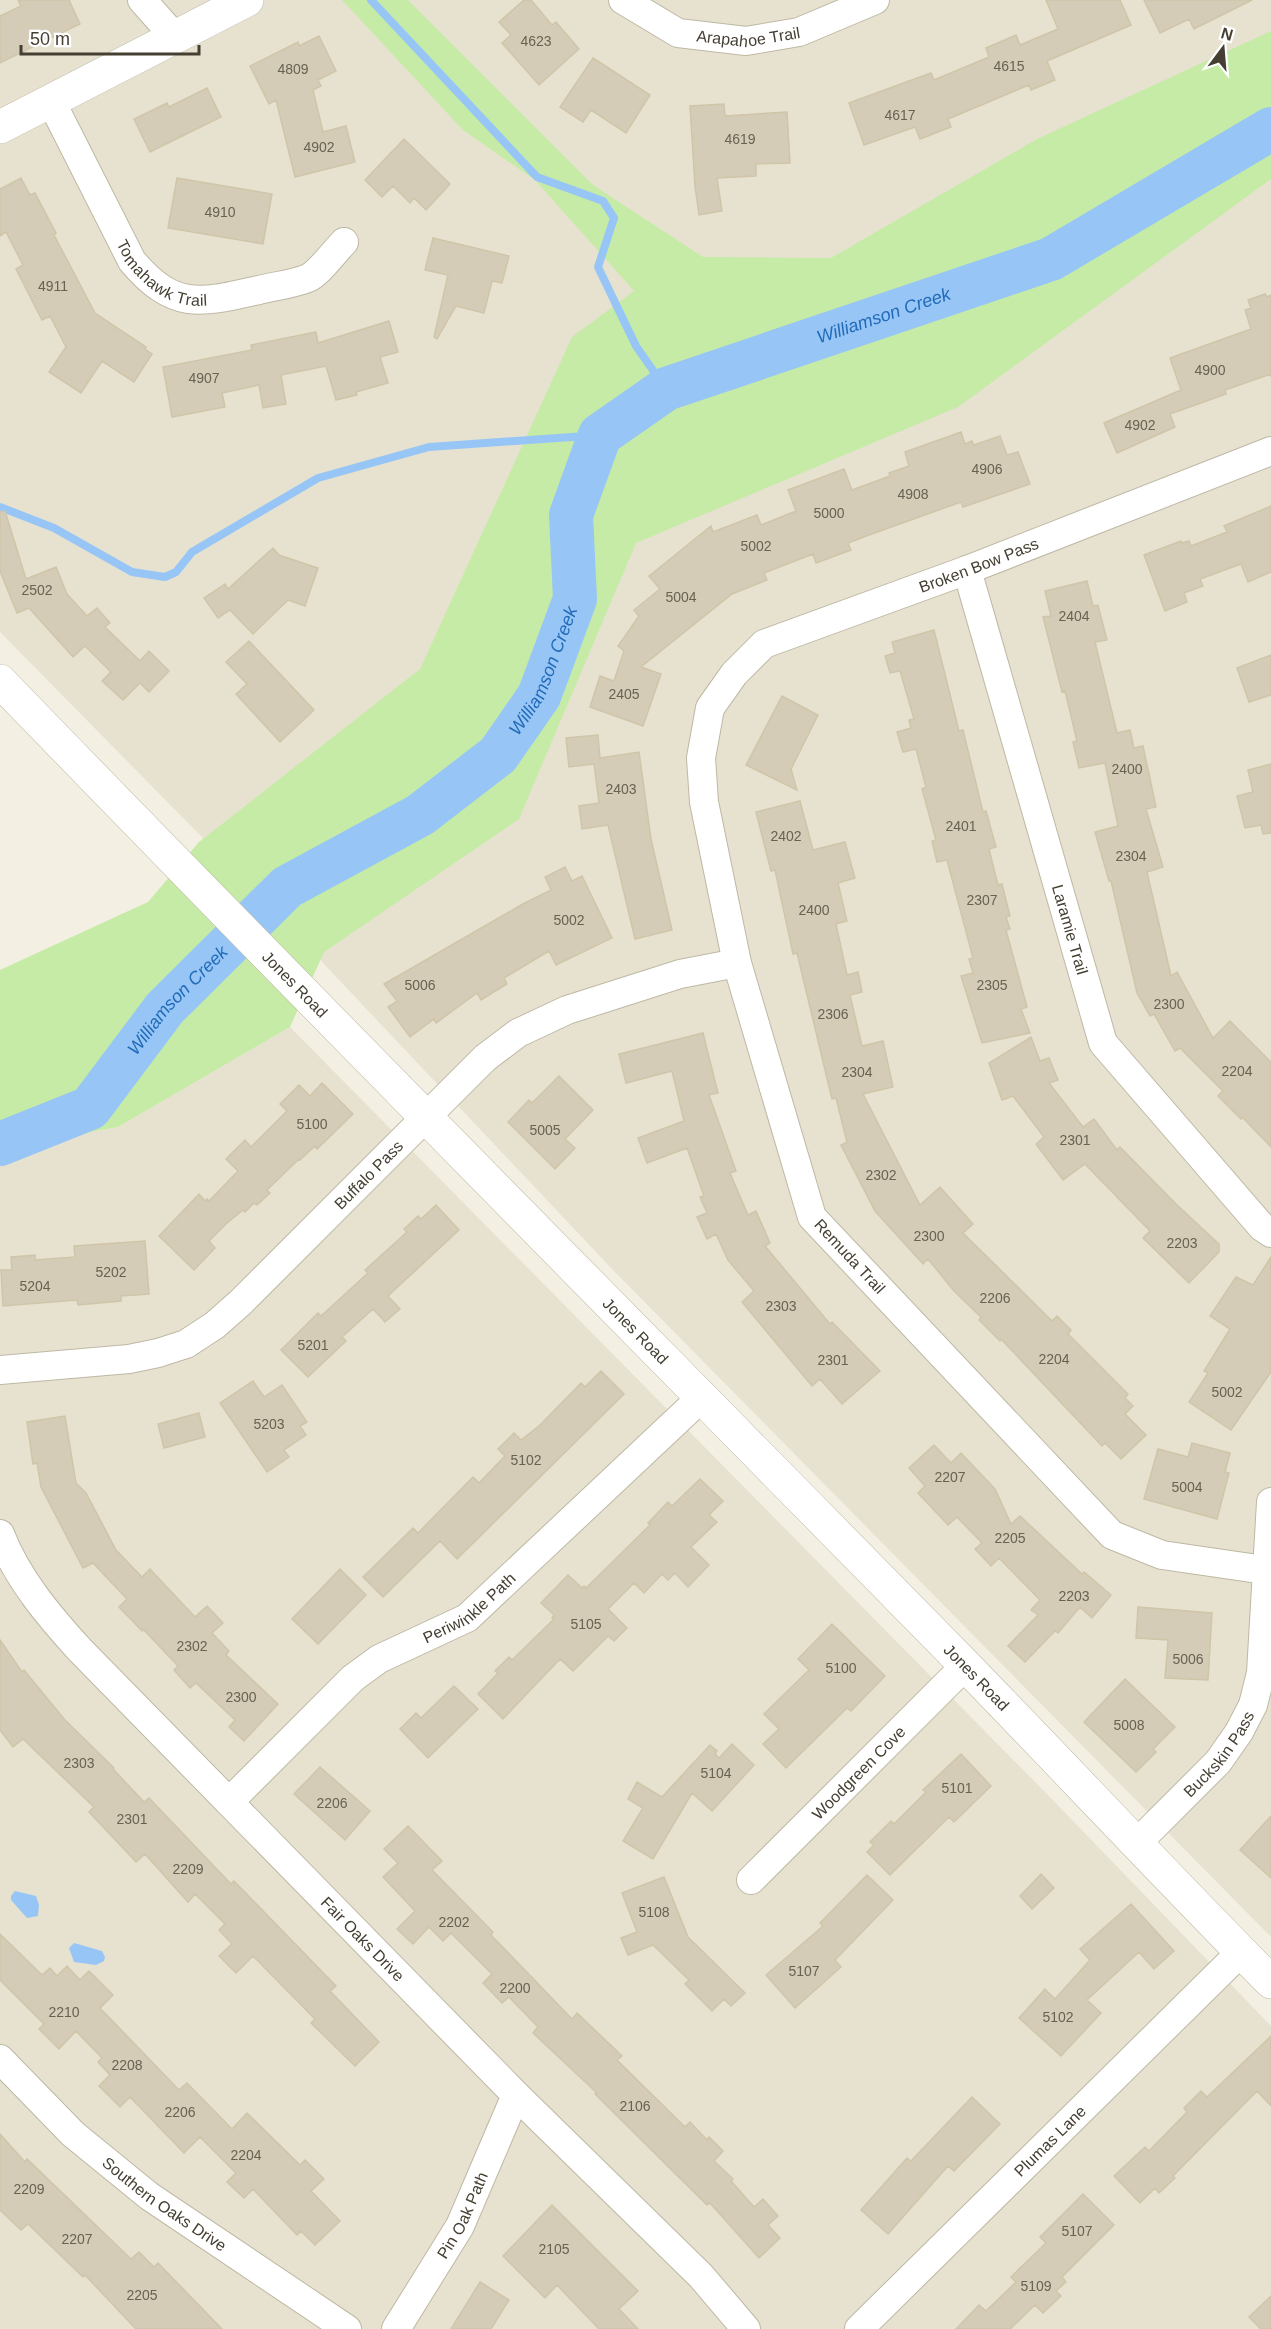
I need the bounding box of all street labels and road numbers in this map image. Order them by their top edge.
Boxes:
street label: Arapahoe Trail [696,24,801,50]
street label: Tomahawk Trail [114,237,208,309]
street label: Broken Bow Pass [917,535,1041,596]
street label: Laramie Trail [1049,883,1091,976]
street label: Jones Road [259,948,331,1021]
street label: Buffalo Pass [331,1137,406,1213]
street label: Remuda Trail [811,1216,888,1297]
street label: Jones Road [599,1295,672,1367]
street label: Periwinkle Path [420,1569,519,1646]
street label: Jones Road [940,1641,1012,1714]
street label: Buckskin Pass [1180,1709,1257,1800]
street label: Woodgreen Cove [809,1723,909,1823]
street label: Fair Oaks Drive [318,1893,408,1985]
street label: Plumas Lane [1011,2102,1089,2180]
street label: Southern Oaks Drive [99,2154,230,2255]
street label: Pin Oak Path [434,2170,491,2262]

